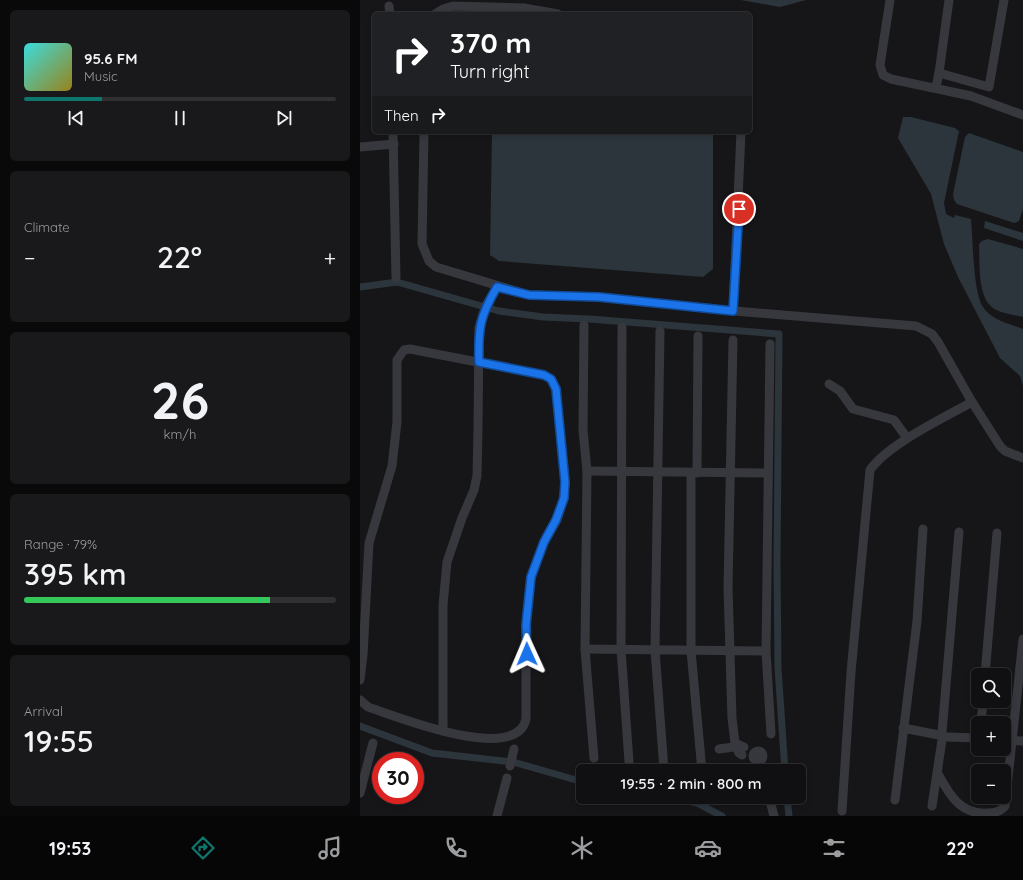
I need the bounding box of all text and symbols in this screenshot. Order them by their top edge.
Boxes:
text: 370 m [450,25,531,60]
icon: right [384,28,436,80]
text: 95.6 FM [84,49,138,68]
text: Turn right [450,60,530,83]
text: Music [84,68,118,84]
icon: right [427,104,449,126]
text: Then [384,106,419,125]
icon: previous [65,107,87,129]
icon: pause [169,107,191,129]
icon: next [273,107,295,129]
pin [722,192,756,226]
icon: arrive [728,198,750,220]
text: Climate [24,219,70,235]
text: 22° [157,238,202,276]
text: − [24,244,35,272]
text: + [324,244,336,272]
text: 26 [151,367,209,432]
text: km/h [164,426,196,442]
text: Range · 79% [24,536,97,552]
text: 395 km [24,555,127,593]
position arrow [506,633,548,675]
map controls [971,668,1011,804]
button: search [971,668,1011,708]
text: Arrival [24,703,63,719]
button: + [971,716,1011,756]
text: 19:55 [24,722,94,760]
speed limit sign: 30 [372,752,424,804]
button: − [971,764,1011,804]
text: 19:55 · 2 min · 800 m [620,774,762,793]
icon: directions [189,834,217,862]
icon: music [316,834,344,862]
icon: phone [442,834,470,862]
icon: climate [568,834,596,862]
icon: car [694,834,722,862]
icon: filters [820,834,848,862]
text: 19:53 [49,837,91,860]
text: 22° [946,837,974,860]

